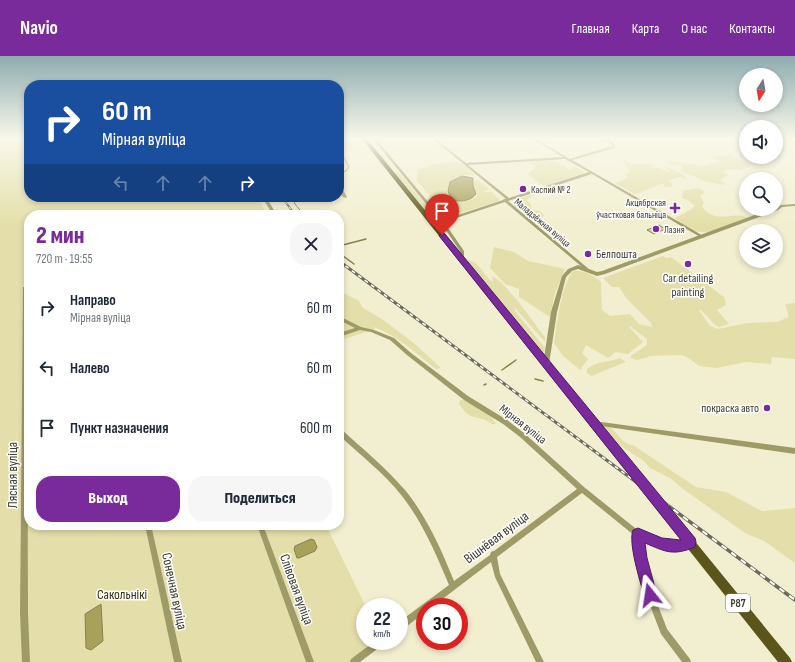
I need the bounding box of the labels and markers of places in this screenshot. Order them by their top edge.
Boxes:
marker: Каспий № 2 [518,184,528,194]
place label: Каспий № 2 [531,184,571,196]
pin [425,194,459,235]
place label: Акцябрская ўчастковая бальніца [596,197,666,221]
marker: Акцябрская ўчастковая бальніца [669,202,681,214]
marker: Лазня [651,224,661,234]
place label: Лазня [664,224,685,236]
place label: Белпошта [596,247,637,262]
marker: Белпошта [583,249,593,259]
marker: Car detailing painting [683,259,693,269]
place label: Car detailing painting [663,271,713,300]
place label: покраска авто [701,401,759,416]
marker: покраска авто [762,403,772,413]

